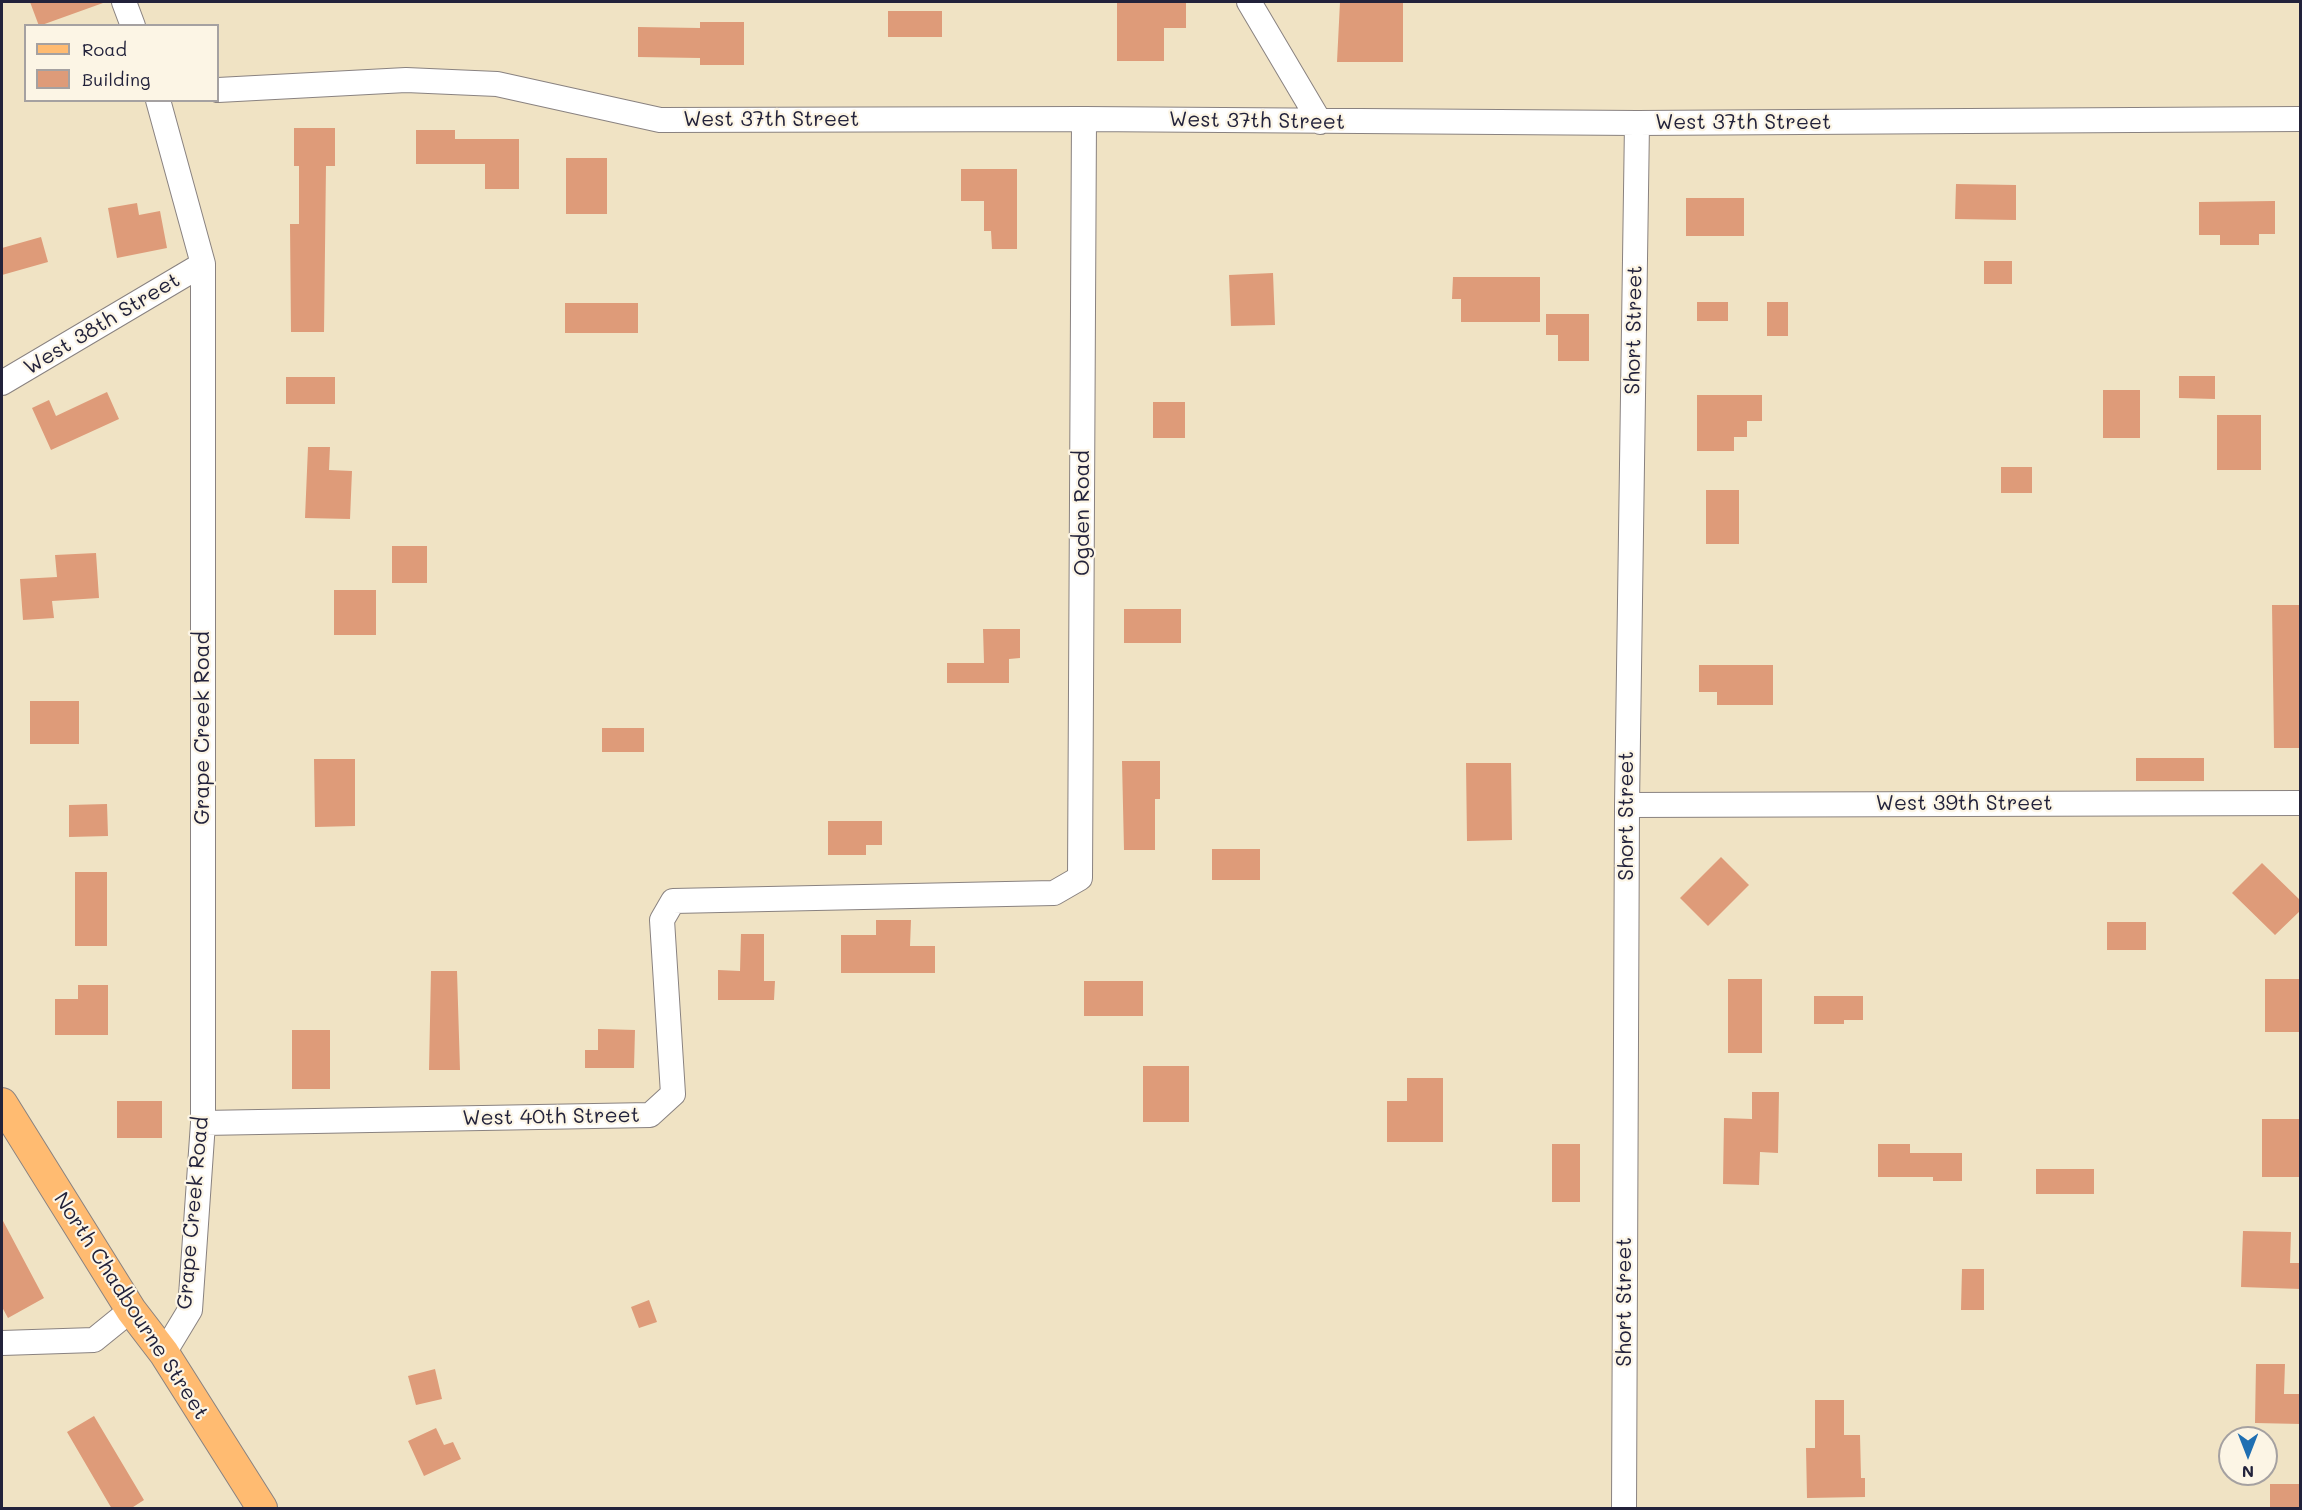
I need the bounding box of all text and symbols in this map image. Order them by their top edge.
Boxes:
legend [24,24,219,102]
text: Road [82,37,127,61]
text: Building [82,67,150,91]
street label: West 37th Street [683,107,859,133]
street label: West 37th Street [1169,107,1345,135]
street label: West 37th Street [1655,110,1831,136]
street label: Short Street [1620,265,1648,395]
street label: West 38th Street [20,268,184,380]
street label: Ogden Road [1070,450,1096,576]
street label: Grape Creek Road [190,631,216,825]
street label: Short Street [1614,751,1640,881]
street label: West 39th Street [1876,791,2052,817]
street label: West 40th Street [462,1103,640,1131]
street label: Grape Creek Road [172,1115,214,1311]
street label: North Chadbourne Street [48,1188,214,1424]
street label: Short Street [1612,1237,1638,1367]
north arrow [2218,1426,2278,1486]
text: N [2242,1462,2254,1483]

